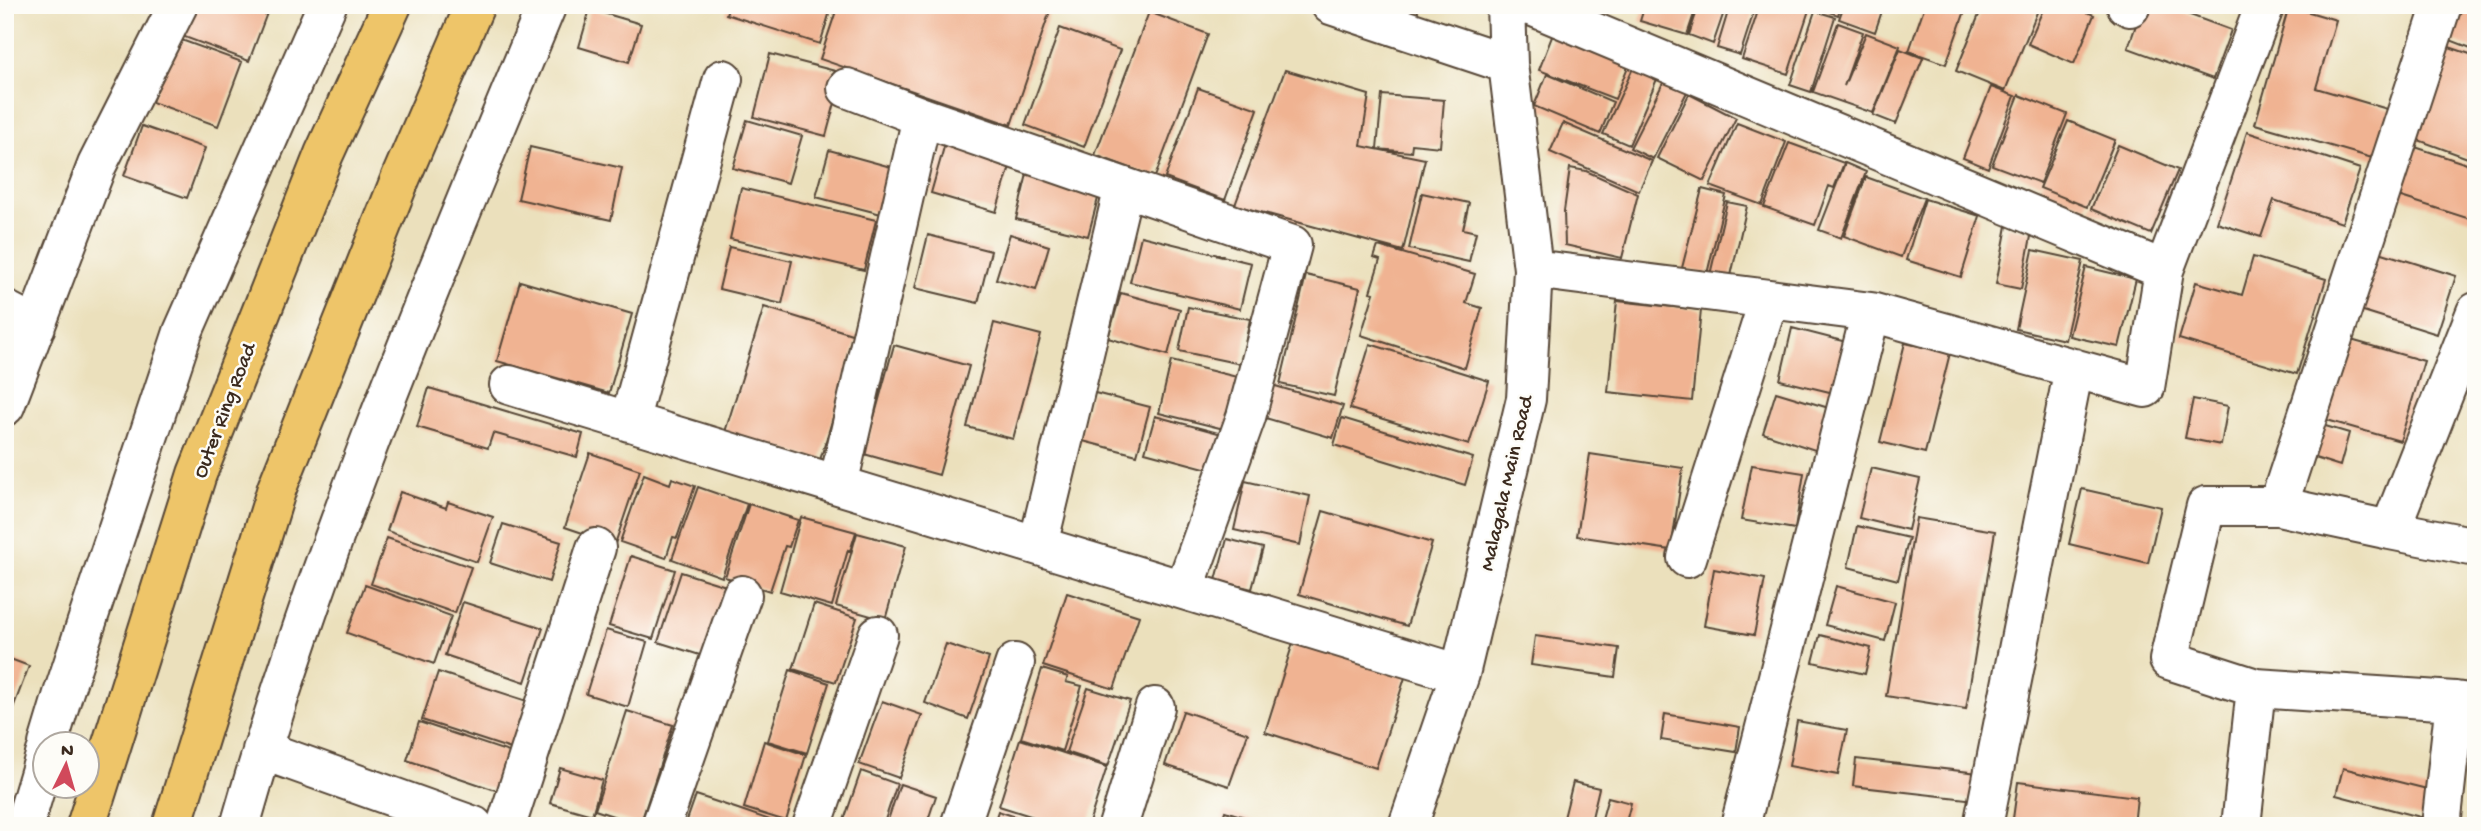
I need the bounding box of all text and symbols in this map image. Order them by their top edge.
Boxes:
street label: Outer Ring Road [189,339,264,482]
street label: Malagala Main Road [1476,392,1541,574]
north arrow [32,730,102,800]
text: N [60,740,74,764]

